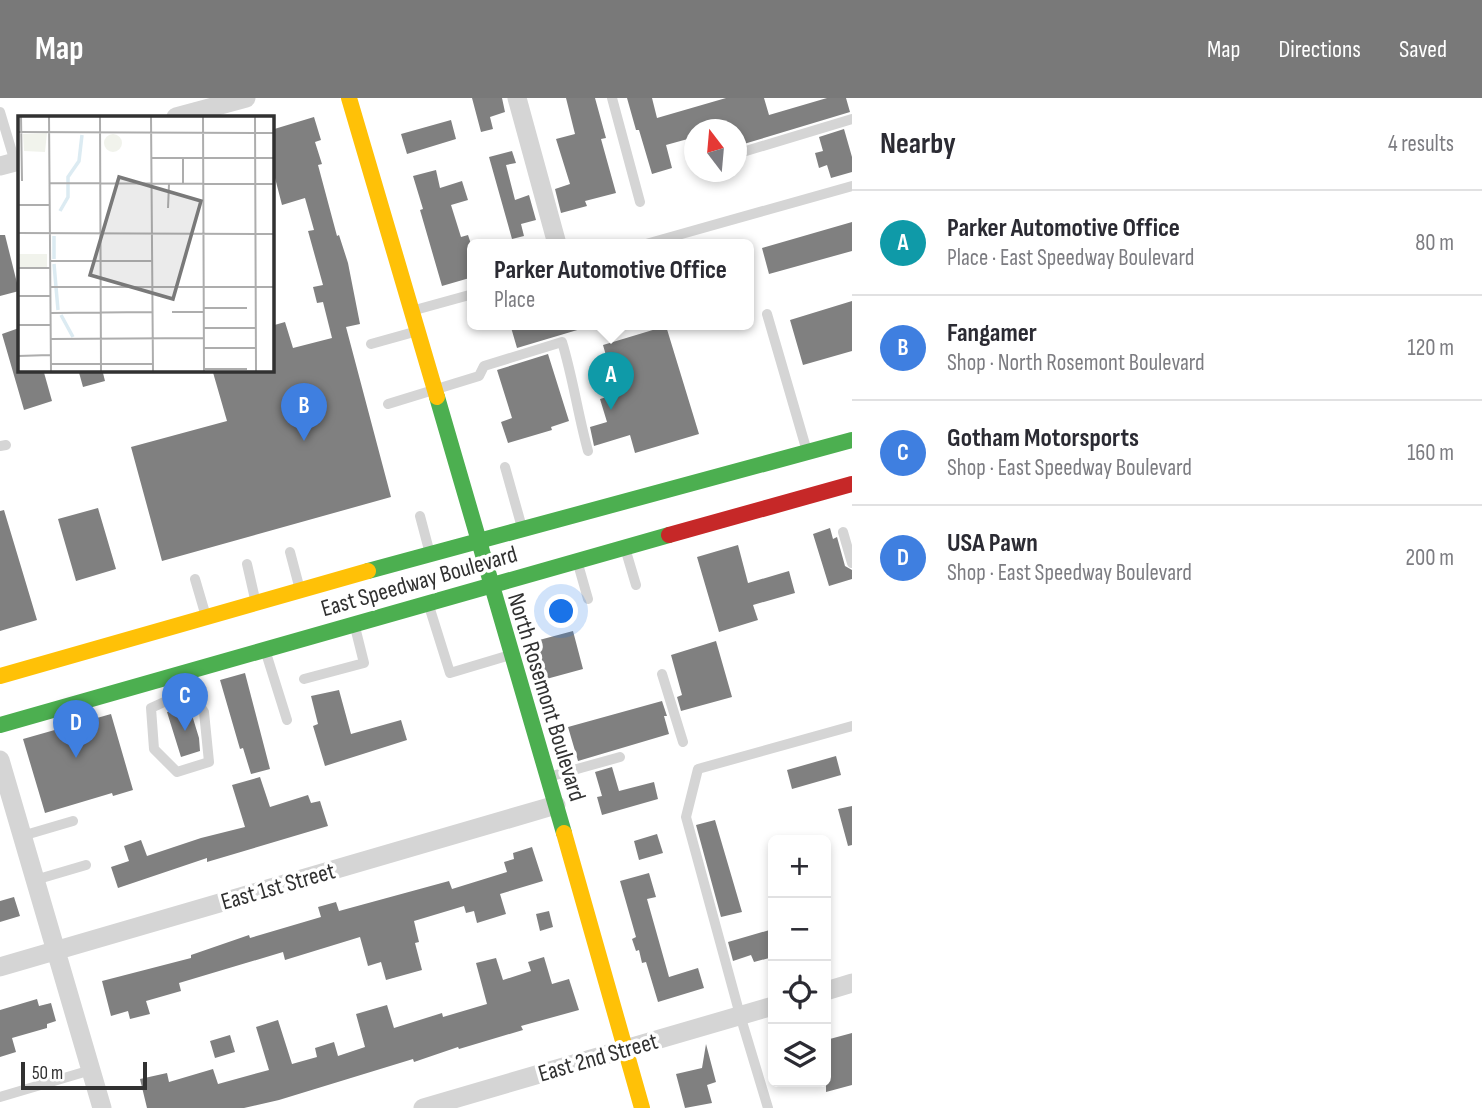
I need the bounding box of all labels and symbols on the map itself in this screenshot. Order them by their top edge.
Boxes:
inset map [18,116,273,371]
north arrow [684,119,747,182]
pin: A [588,352,634,410]
pin: B [281,383,327,441]
street label: East Speedway Boulevard [318,540,521,623]
street label: North Rosemont Boulevard [501,590,592,805]
your location [544,594,578,628]
pin: C [162,673,208,731]
pin: D [53,700,99,758]
street label: East 1st Street [218,856,339,917]
street label: East 2nd Street [535,1027,661,1088]
scale bar [21,1059,147,1091]

